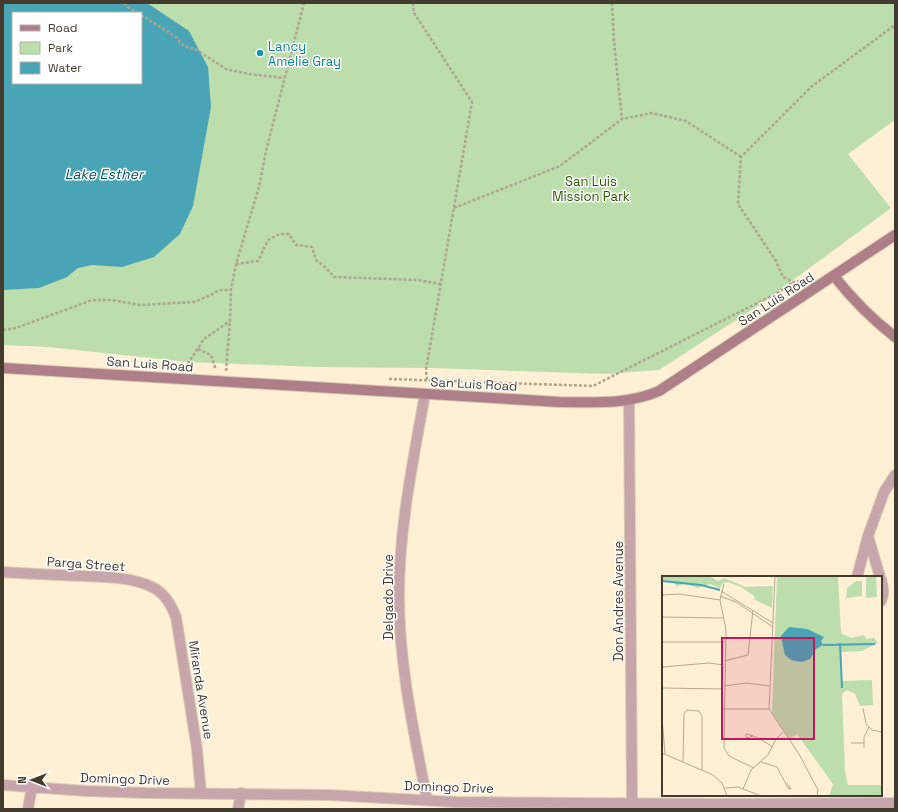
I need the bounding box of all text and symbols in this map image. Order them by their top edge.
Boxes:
legend [12,12,142,84]
text: Road [48,20,77,36]
place label: Lancy Amelie Gray [268,38,341,70]
text: Park [48,40,73,56]
marker: Lancy Amelie Gray [255,48,265,58]
text: Water [48,60,82,76]
water label: Lake Esther [65,165,145,183]
park label: San Luis Mission Park [552,173,630,205]
street label: San Luis Road [735,268,817,330]
street label: San Luis Road [106,352,194,376]
street label: San Luis Road [430,373,518,395]
street label: Don Andres Avenue [610,541,627,661]
street label: Parga Street [46,553,126,575]
street label: Delgado Drive [380,554,397,640]
inset map [662,576,882,796]
street label: Miranda Avenue [185,640,217,740]
north arrow [12,760,52,800]
street label: Domingo Drive [80,769,170,789]
text: N [15,776,29,784]
street label: Domingo Drive [404,777,494,797]

